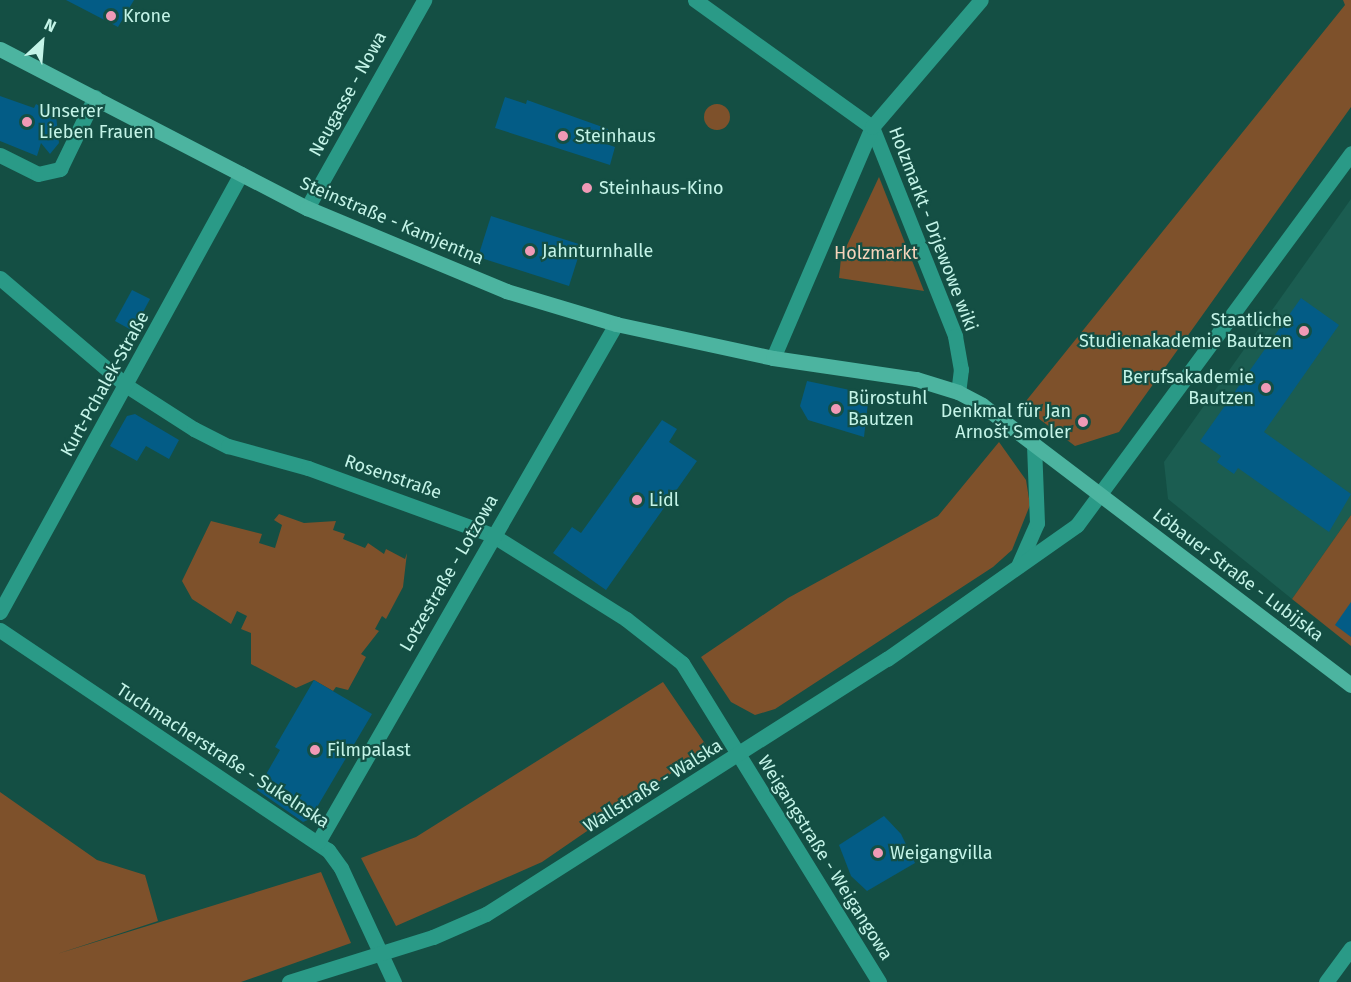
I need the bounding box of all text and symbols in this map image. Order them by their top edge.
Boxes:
place label: Krone [123,5,171,27]
marker: Krone [104,9,118,23]
north arrow [12,12,72,72]
text: N [41,15,59,36]
street label: Neugasse - Nowa [305,28,391,160]
place label: Unserer Lieben Frauen [39,101,154,144]
marker: Unserer Lieben Frauen [20,115,34,129]
street label: Holzmarkt - Drjewowe wiki [884,124,982,334]
place label: Steinhaus [575,125,656,147]
marker: Steinhaus [556,129,570,143]
street label: Steinstraße - Kamjentna [297,172,487,270]
place label: Steinhaus-Kino [599,177,724,199]
marker: Steinhaus-Kino [580,181,594,195]
place label: Jahnturnhalle [542,240,653,262]
park label: Holzmarkt [834,242,918,264]
marker: Jahnturnhalle [523,244,537,258]
street label: Kurt-Pchalek-Straße [56,308,154,460]
place label: Staatliche Studienakademie Bautzen [1079,310,1292,352]
marker: Staatliche Studienakademie Bautzen [1297,324,1311,338]
place label: Berufsakademie Bautzen [1122,367,1254,410]
marker: Berufsakademie Bautzen [1259,381,1273,395]
place label: Bürostuhl Bautzen [848,388,928,430]
place label: Denkmal für Jan Arnošt Smoler [941,401,1071,444]
marker: Bürostuhl Bautzen [829,402,843,416]
marker: Denkmal für Jan Arnošt Smoler [1076,415,1090,429]
street label: Rosenstraße [342,450,444,504]
place label: Lidl [649,489,679,511]
street label: Lotzestraße - Lotzowa [395,491,503,655]
marker: Lidl [630,493,644,507]
street label: Löbauer Straße - Lubijska [1148,504,1328,646]
street label: Tuchmacherstraße - Sukelnska [113,679,333,833]
street label: Wallstraße - Walska [580,735,726,837]
place label: Filmpalast [327,739,411,761]
marker: Filmpalast [308,743,322,757]
street label: Weigangstraße - Weigangowa [753,752,897,964]
place label: Weigangvilla [890,842,992,864]
marker: Weigangvilla [871,846,885,860]

